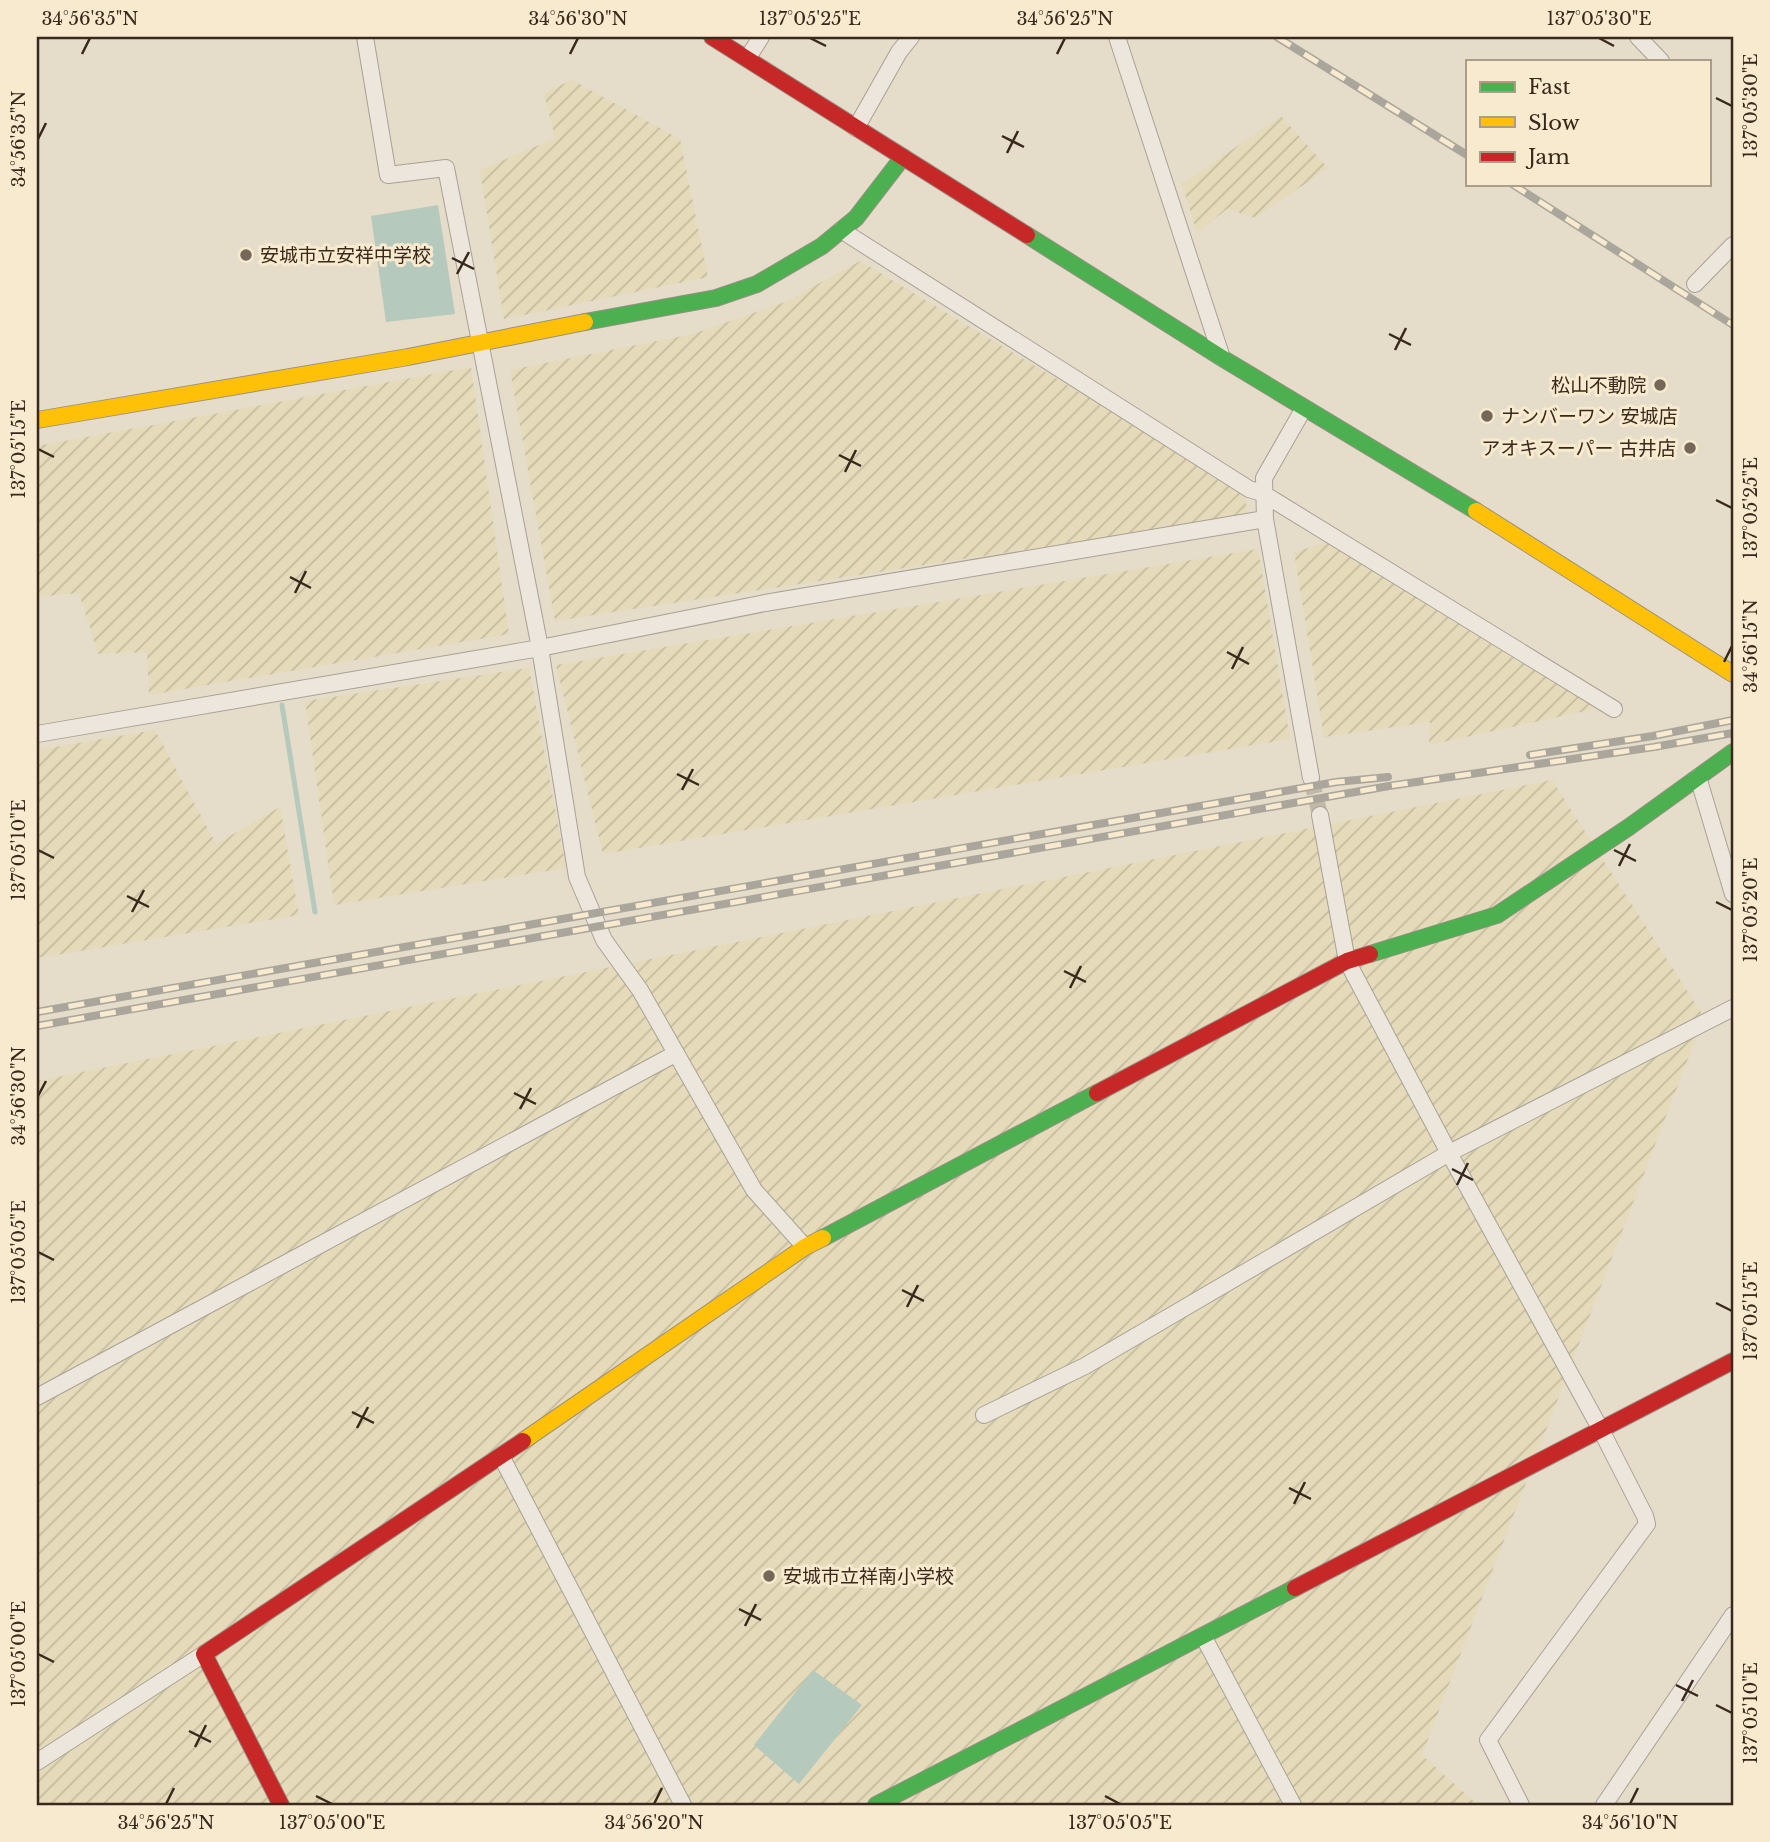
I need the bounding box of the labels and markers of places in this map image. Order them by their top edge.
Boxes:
place label: 安城市立安祥中学校 [260,244,431,267]
marker: 安城市立安祥中学校 [238,247,254,263]
place label: 松山不動院 [1551,374,1646,397]
marker: 松山不動院 [1652,377,1668,393]
place label: ナンバーワン 安城店 [1501,405,1677,428]
marker: ナンバーワン 安城店 [1479,408,1495,424]
place label: アオキスーパー 古井店 [1481,437,1676,460]
marker: アオキスーパー 古井店 [1682,440,1698,456]
place label: 安城市立祥南小学校 [783,1565,954,1588]
marker: 安城市立祥南小学校 [761,1568,777,1584]

